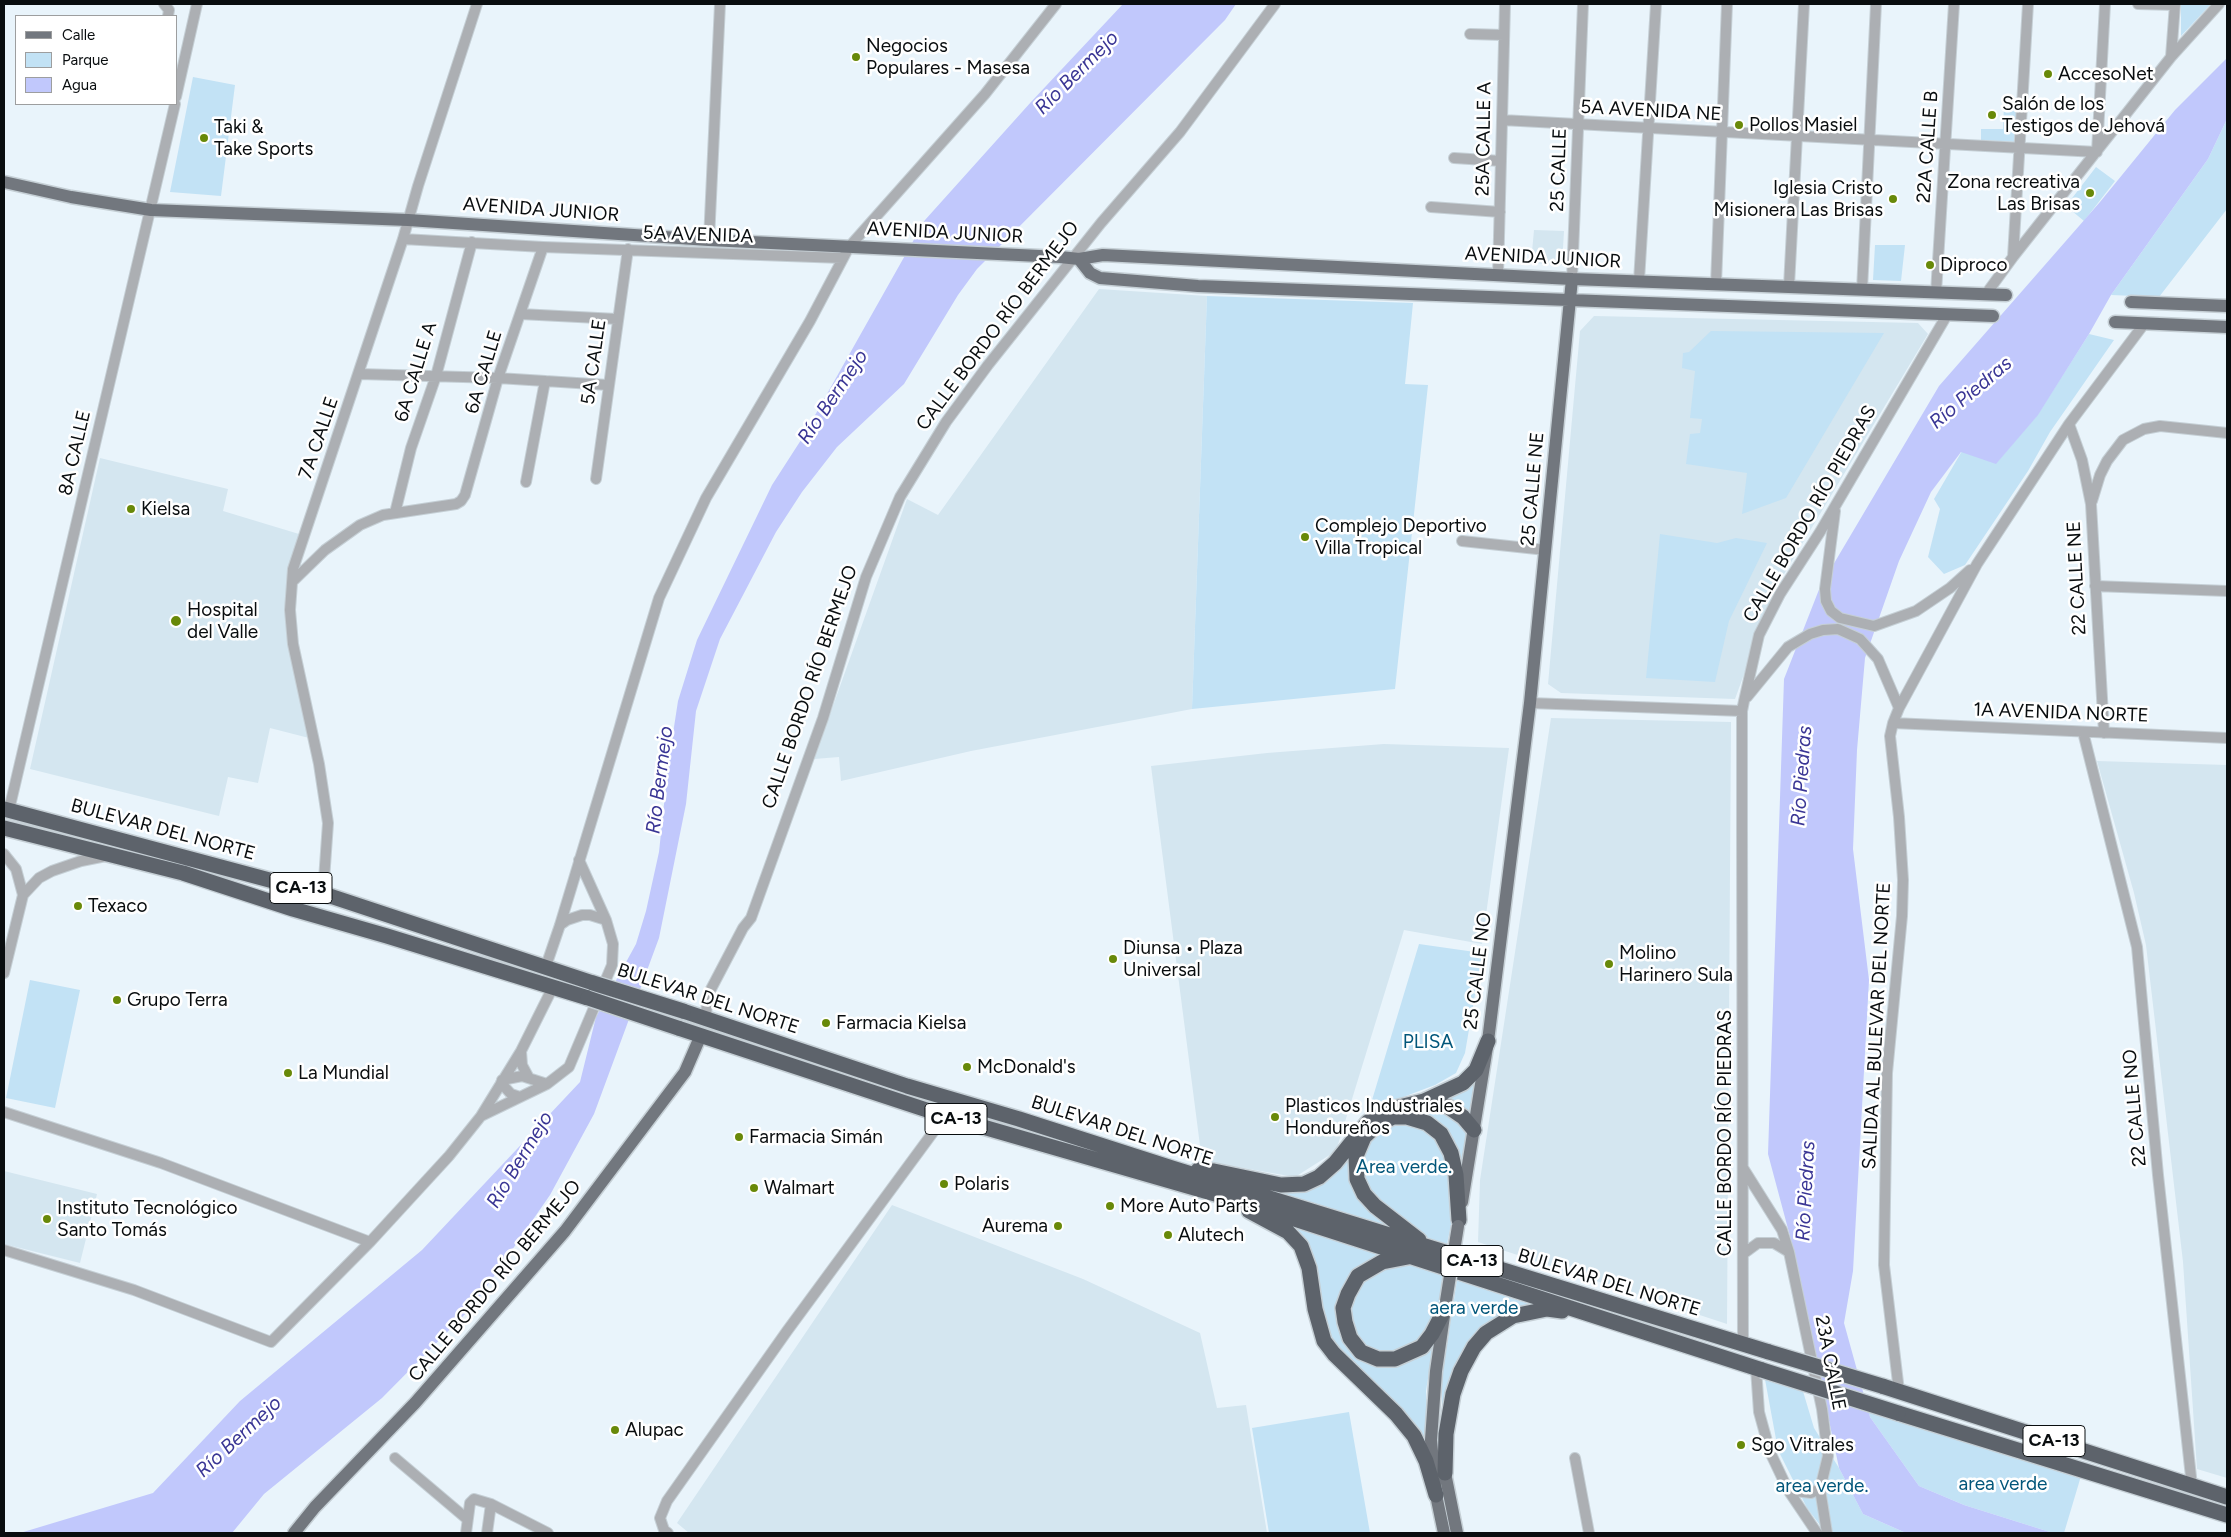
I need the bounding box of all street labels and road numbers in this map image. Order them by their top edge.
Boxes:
street label: 25A CALLE A [1472,82,1496,196]
street label: 22A CALLE B [1913,90,1943,204]
street label: 5A AVENIDA NE [1580,96,1722,126]
street label: 25 CALLE [1546,128,1572,212]
street label: AVENIDA JUNIOR [462,193,620,227]
street label: CALLE BORDO RÍO BERMEJO [912,217,1084,435]
street label: AVENIDA JUNIOR [866,218,1024,248]
street label: 5A AVENIDA [642,222,754,248]
street label: AVENIDA JUNIOR [1464,243,1622,273]
street label: 5A CALLE [577,318,611,406]
street label: 6A CALLE A [390,319,442,425]
street label: 6A CALLE [461,328,507,416]
street label: 7A CALLE [294,394,344,482]
street label: CALLE BORDO RÍO PIEDRAS [1739,402,1881,626]
street label: 8A CALLE [54,408,96,498]
street label: 25 CALLE NE [1517,431,1549,547]
street label: 22 CALLE NE [2063,520,2091,636]
street label: CALLE BORDO RÍO BERMEJO [758,562,862,812]
street label: 1A AVENIDA NORTE [1973,699,2149,727]
street label: BULEVAR DEL NORTE [68,794,258,866]
road number: CA-13 [270,872,332,904]
street label: SALIDA AL BULEVAR DEL NORTE [1858,882,1896,1170]
street label: 25 CALLE NO [1459,911,1497,1031]
street label: BULEVAR DEL NORTE [614,959,802,1039]
street label: CALLE BORDO RÍO PIEDRAS [1714,1010,1736,1256]
street label: 22 CALLE NO [2119,1048,2151,1168]
street label: BULEVAR DEL NORTE [1028,1091,1216,1171]
road number: CA-13 [925,1104,987,1134]
street label: CALLE BORDO RÍO BERMEJO [404,1176,586,1386]
street label: BULEVAR DEL NORTE [1515,1244,1703,1322]
road number: CA-13 [1441,1246,1503,1276]
street label: 23A CALLE [1810,1314,1850,1412]
road number: CA-13 [2023,1425,2085,1456]

